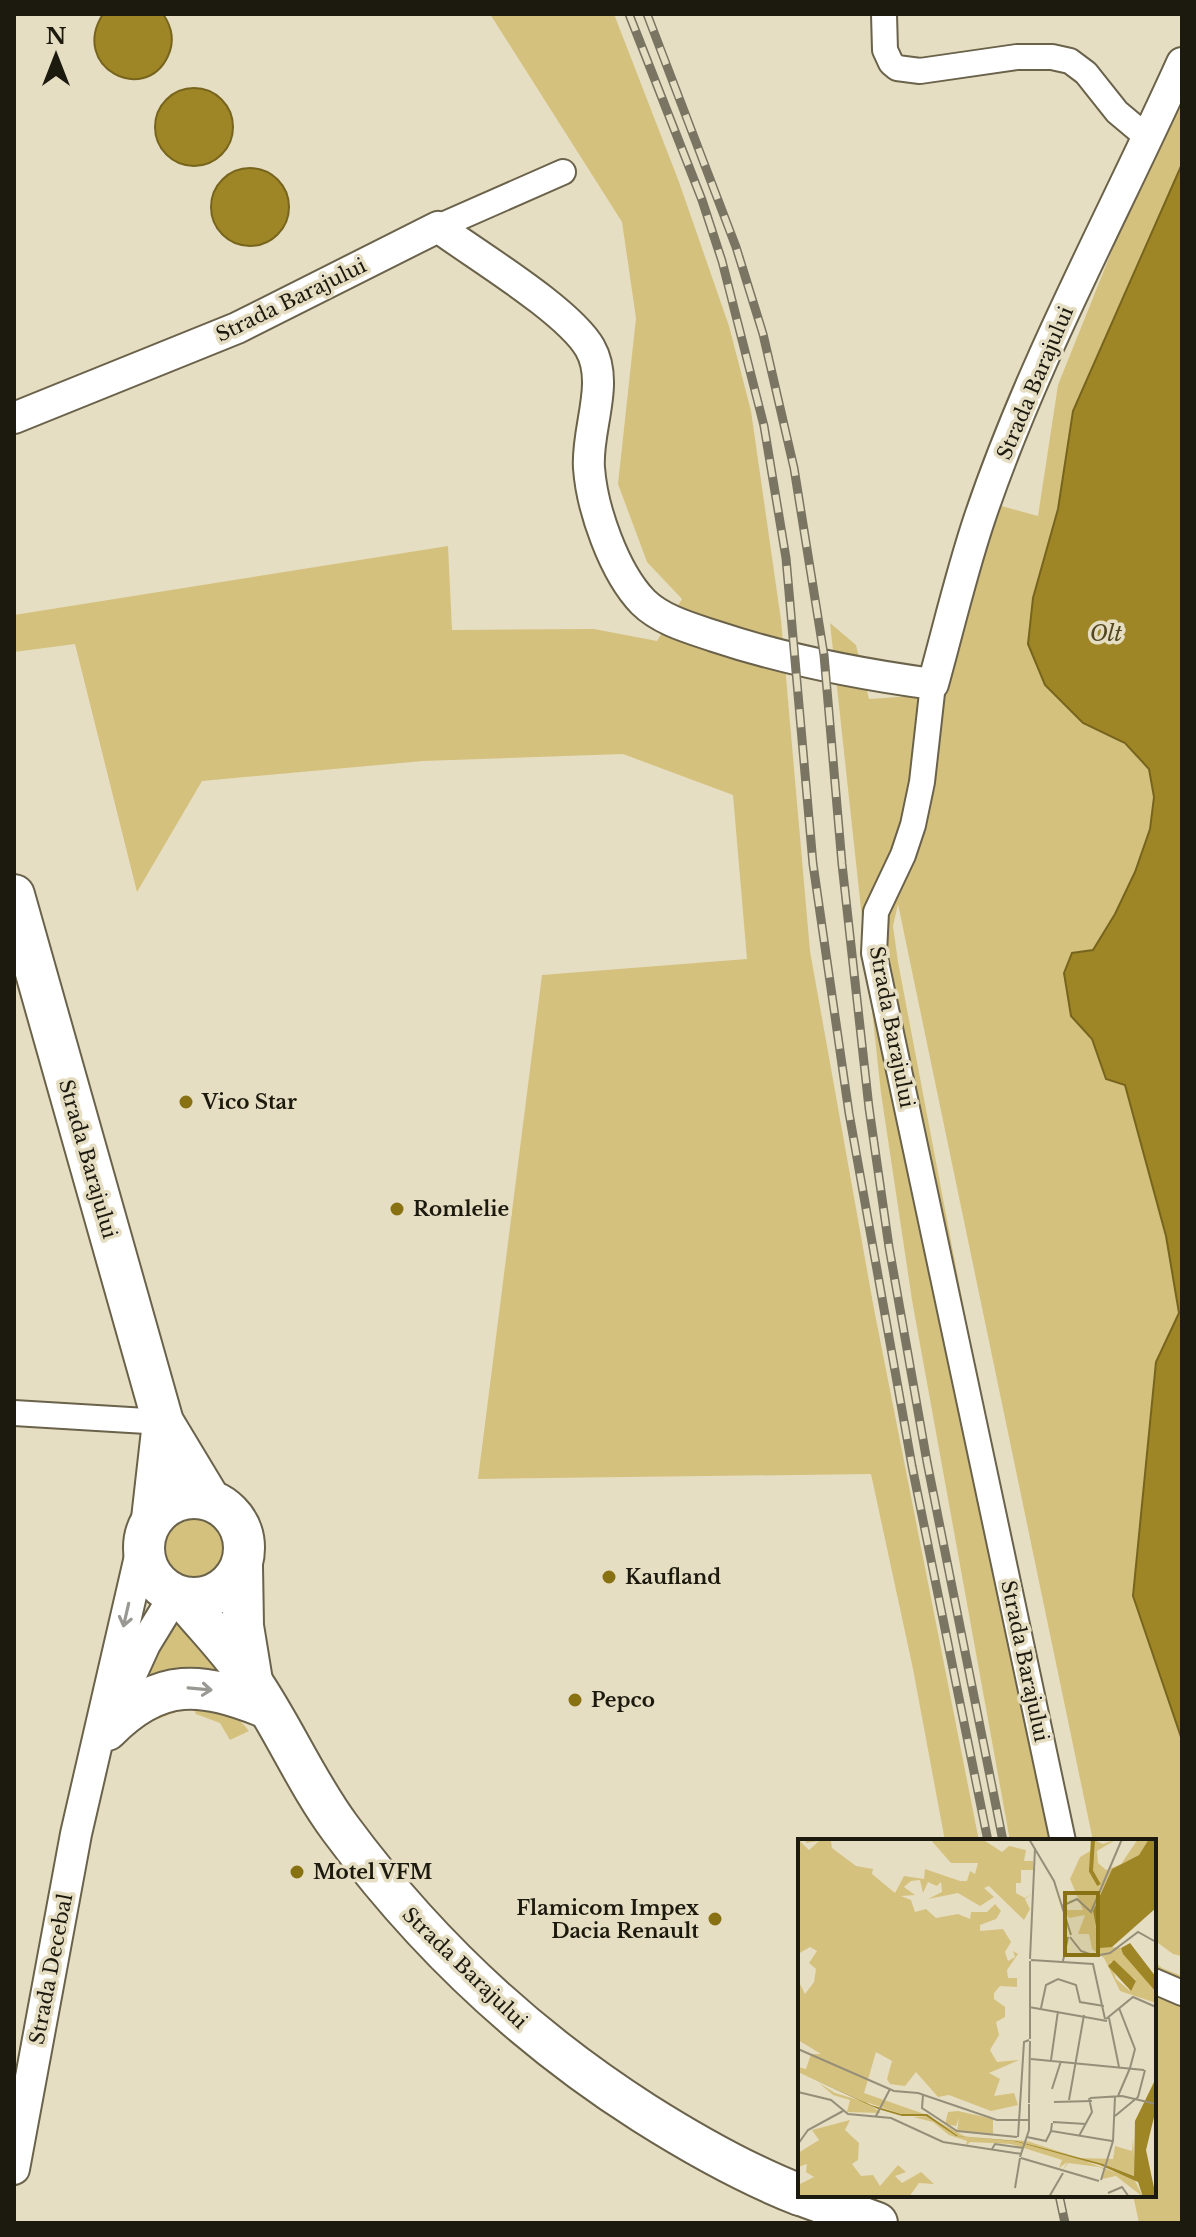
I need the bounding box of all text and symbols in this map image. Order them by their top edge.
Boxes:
north arrow [16,16,96,96]
text: N [46,23,67,50]
street label: Strada Barajului [212,253,370,347]
street label: Strada Barajului [992,303,1078,463]
water label: Olt [1090,620,1122,647]
street label: Strada Barajului [865,944,919,1110]
street label: Strada Barajului [54,1077,122,1241]
place label: Vico Star [201,1090,297,1114]
marker: Vico Star [177,1093,195,1111]
place label: Romlelie [413,1197,509,1221]
marker: Romlelie [388,1200,406,1218]
place label: Kaufland [625,1565,721,1589]
marker: Kaufland [600,1568,618,1586]
street label: Strada Barajului [996,1578,1054,1744]
one-way arrow [117,1602,132,1627]
one-way arrow [186,1682,213,1697]
place label: Pepco [591,1688,655,1712]
marker: Pepco [566,1691,584,1709]
inset map [798,1839,1156,2197]
place label: Motel VFM [313,1860,432,1884]
marker: Motel VFM [288,1863,306,1881]
street label: Strada Decebal [25,1892,77,2046]
place label: Flamicom Impex Dacia Renault [516,1896,699,1943]
street label: Strada Barajului [398,1902,533,2034]
marker: Flamicom Impex Dacia Renault [706,1910,724,1928]

